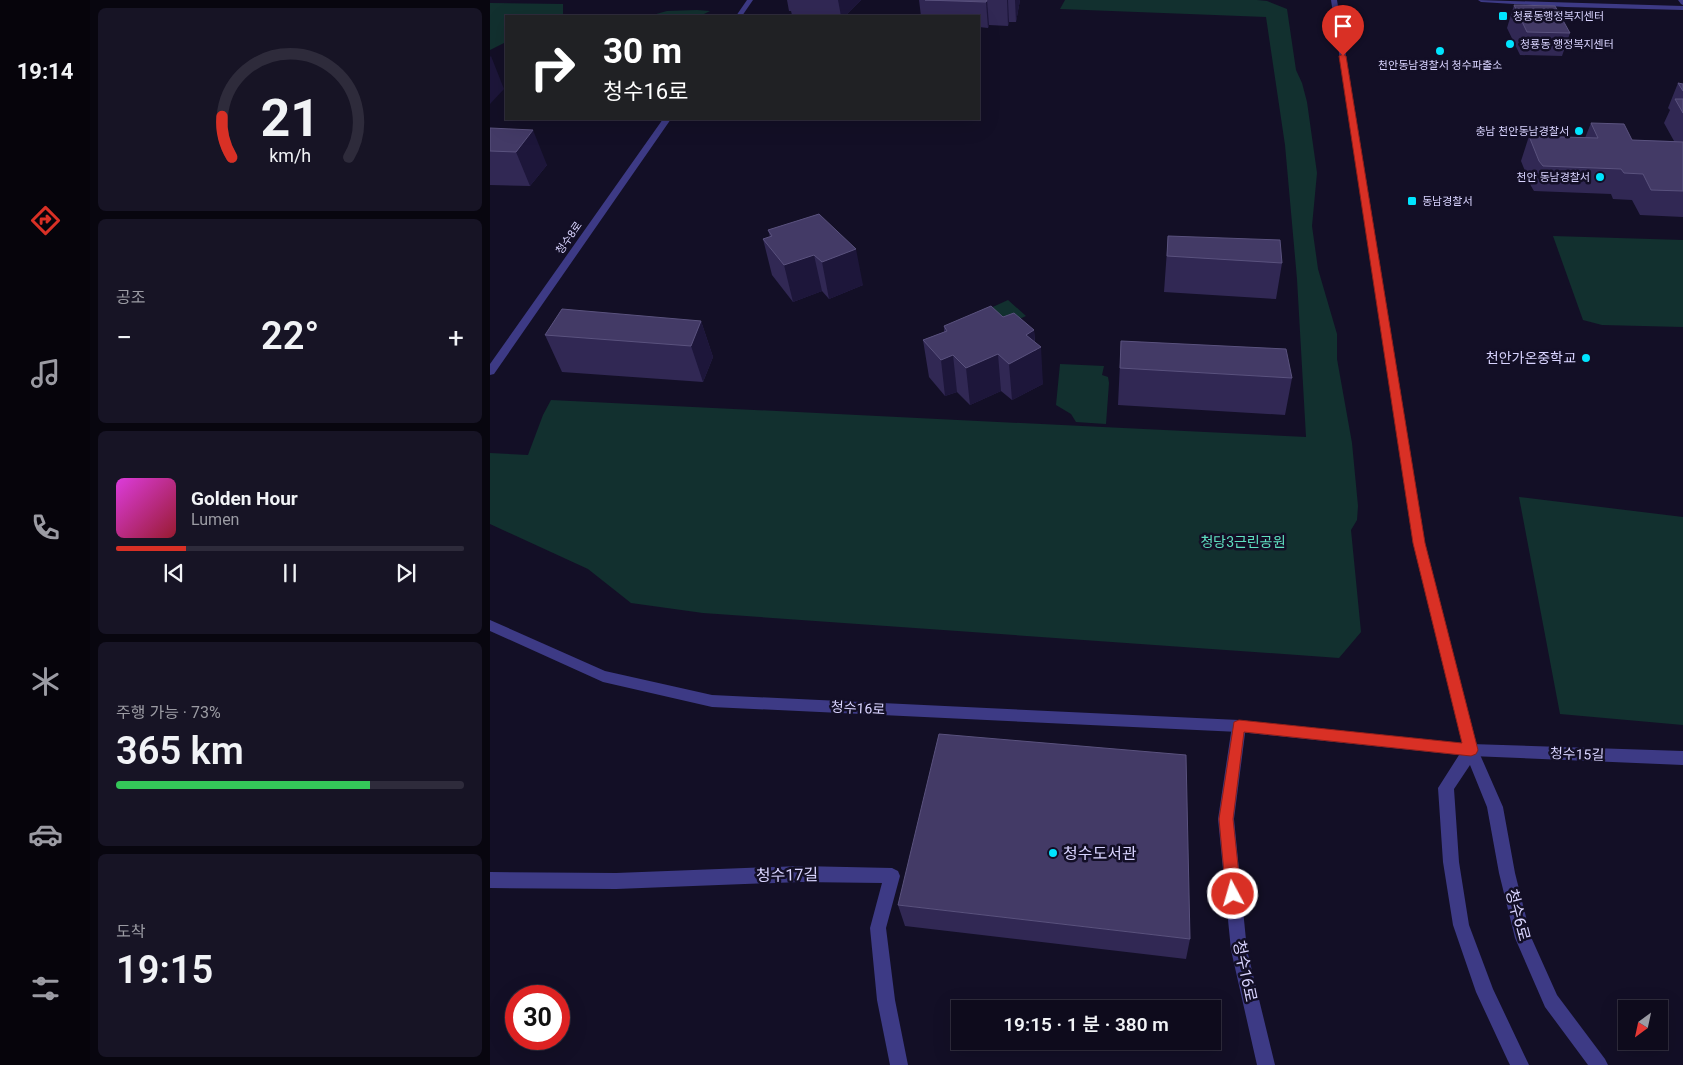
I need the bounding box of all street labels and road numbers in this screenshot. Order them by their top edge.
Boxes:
street label: 청수8로 [553,219,585,257]
street label: 청수16로 [830,699,886,717]
street label: 청수15길 [1550,745,1604,763]
street label: 청수17길 [756,865,818,885]
street label: 청수6로 [1502,887,1534,943]
street label: 청수16로 [1229,939,1261,1004]

